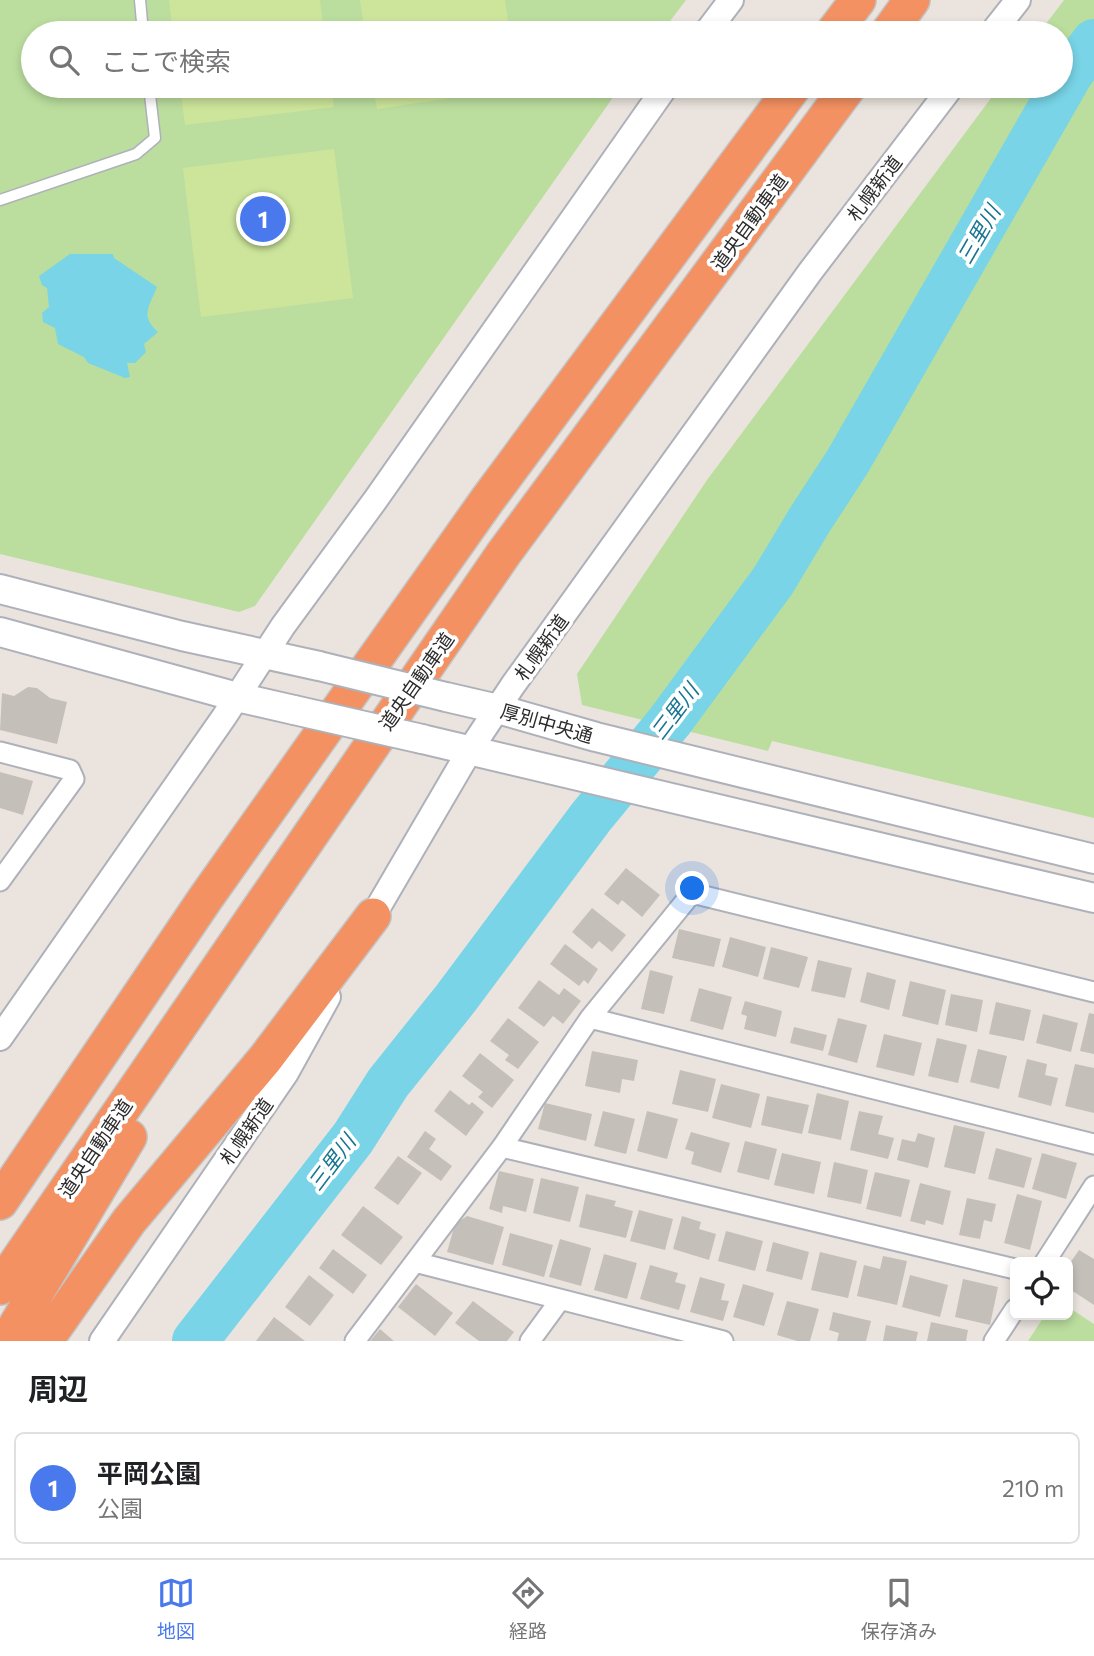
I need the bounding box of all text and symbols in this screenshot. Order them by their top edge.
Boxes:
search box [21,21,1073,98]
icon: search [45,41,83,79]
text: ここで検索 [101,45,231,76]
street label: 札幌新道 [842,151,906,225]
street label: 道央自動車道 [706,169,792,275]
pin: 1 [240,193,286,245]
water label: 三里川 [951,199,1006,268]
street label: 札幌新道 [509,609,573,685]
street label: 道央自動車道 [374,628,458,734]
water label: 三里川 [645,677,704,744]
street label: 厚別中央通 [498,699,596,747]
your location [675,871,709,905]
street label: 札幌新道 [215,1093,277,1169]
street label: 道央自動車道 [54,1094,136,1202]
water label: 三里川 [302,1128,361,1195]
map controls [1010,1257,1073,1320]
button: locate [1010,1257,1073,1320]
text: 周辺 [28,1369,88,1406]
text: 平岡公園 [97,1457,201,1488]
text: 1 [48,1474,58,1502]
text: 210 m [1002,1474,1064,1502]
text: 公園 [97,1494,143,1522]
tab: 地図 [157,1574,195,1643]
tab: 経路 [509,1574,547,1643]
tab: 保存済み [861,1574,937,1643]

